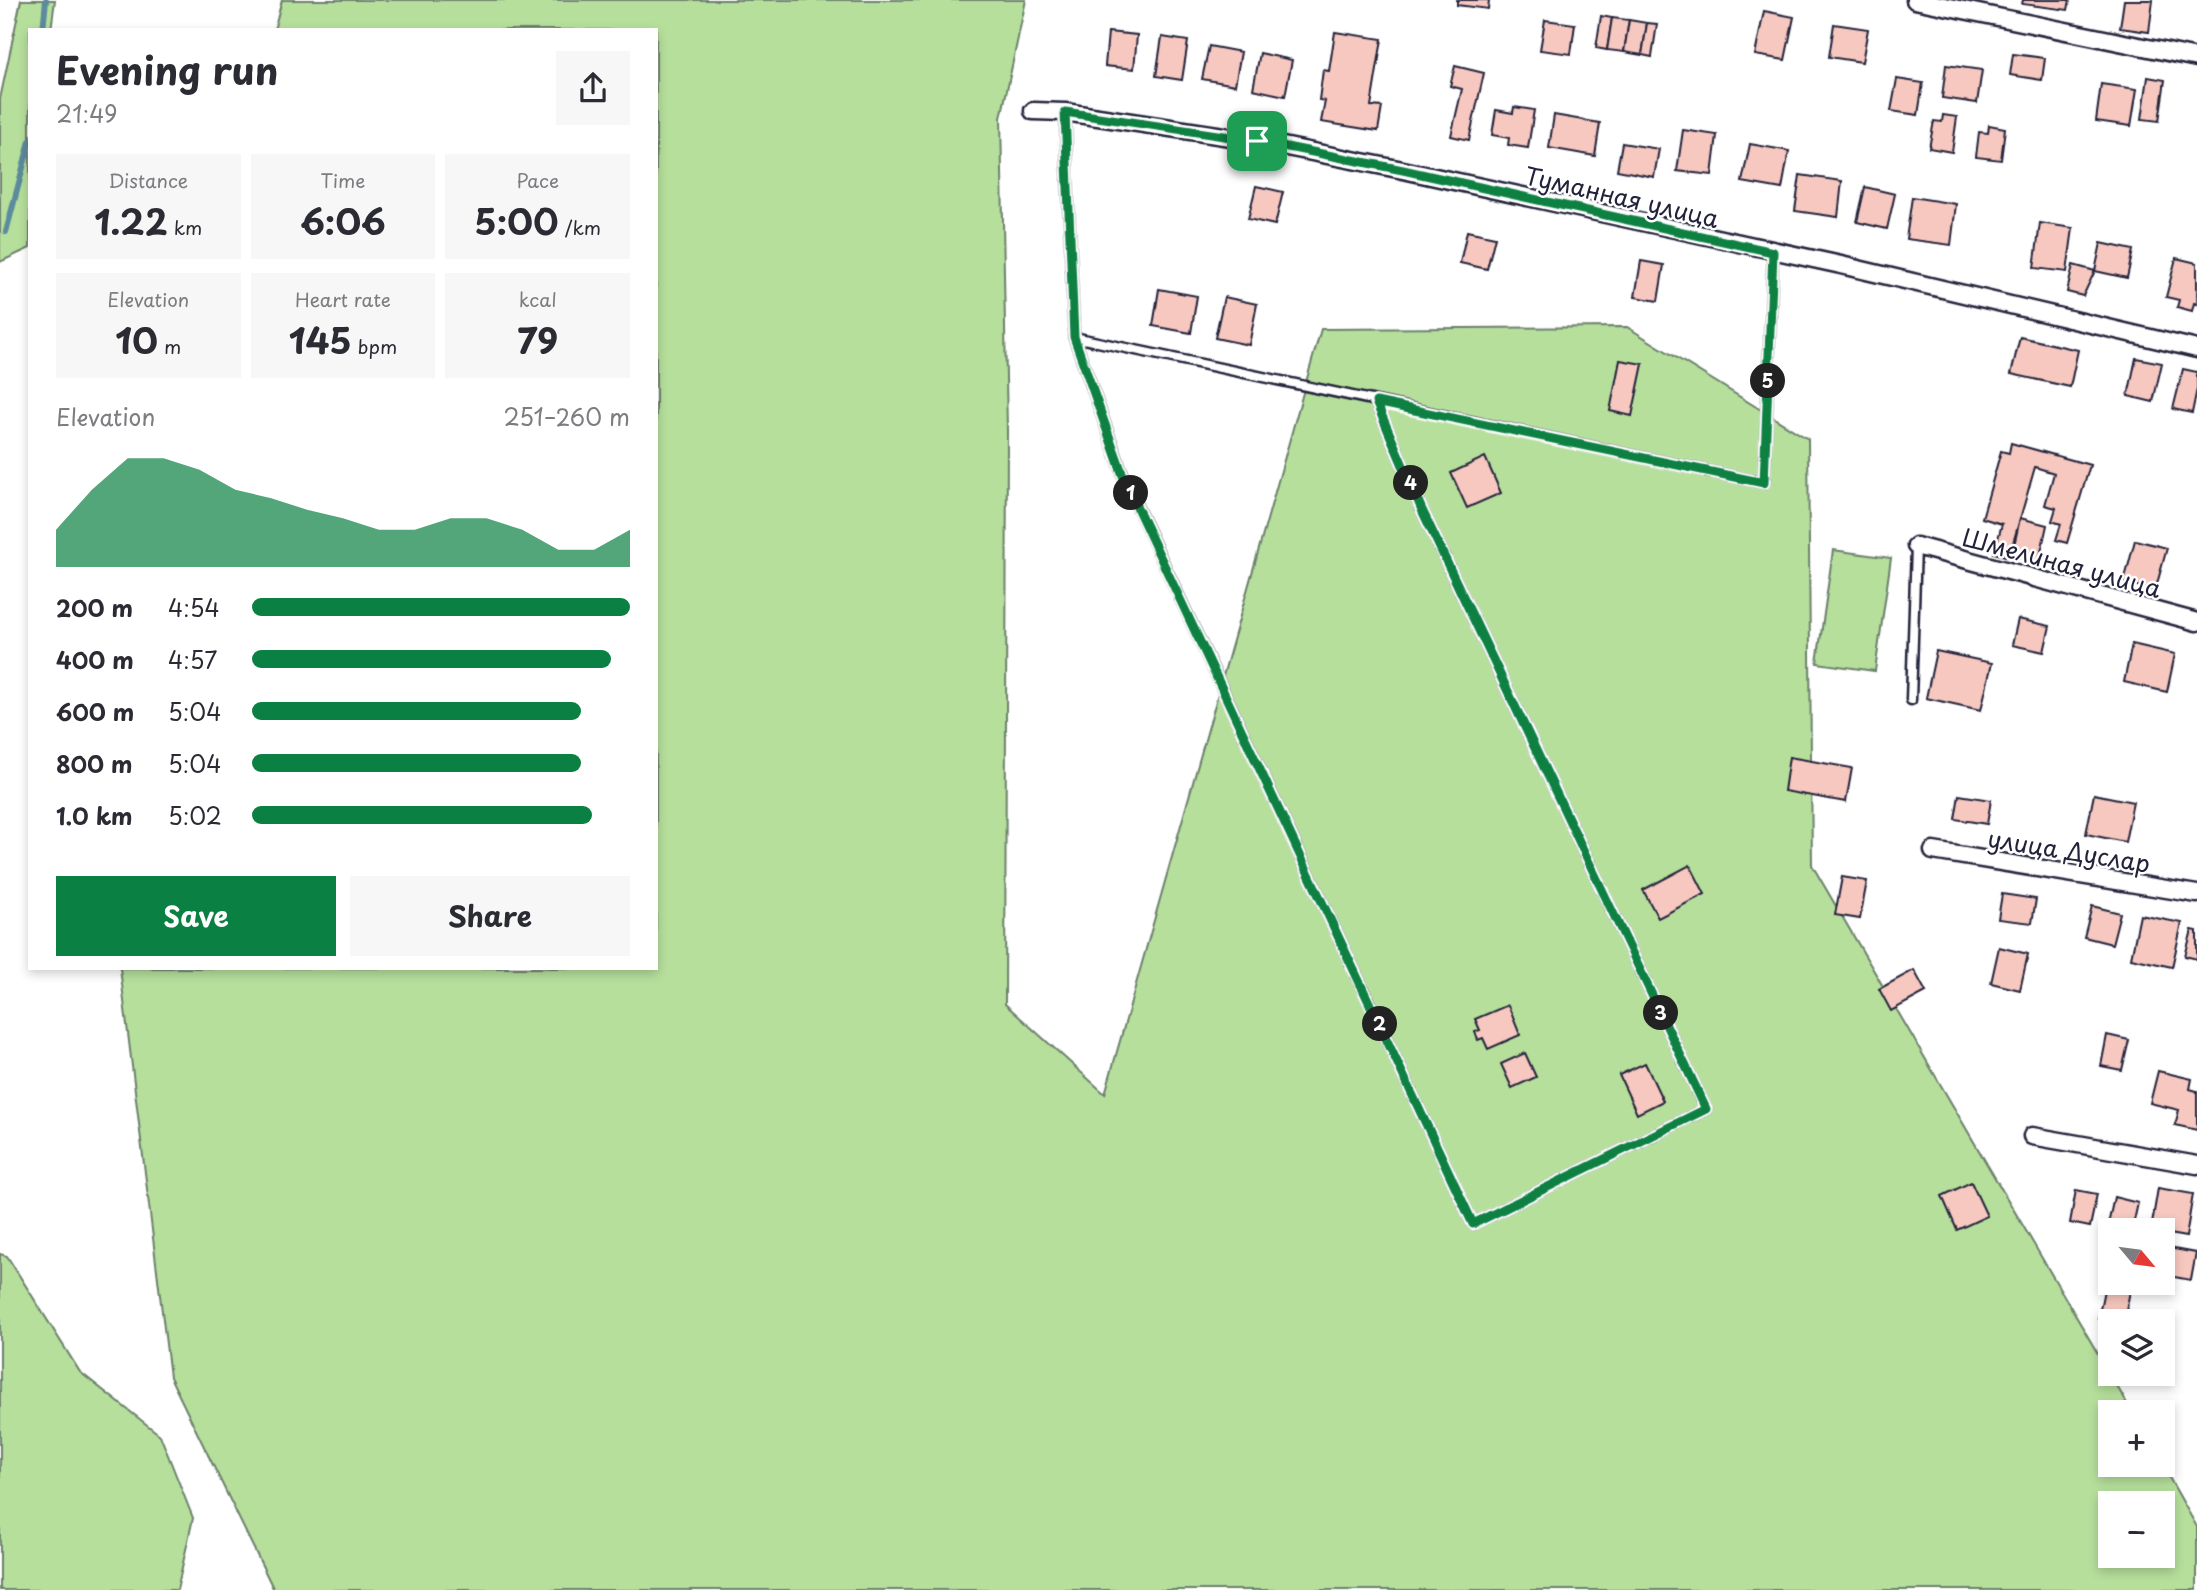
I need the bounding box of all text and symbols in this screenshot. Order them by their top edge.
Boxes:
text: Evening run [56,41,278,98]
button: share [556,51,630,125]
text: 21:49 [56,96,117,131]
pin [1227,111,1287,171]
icon: arrive [1238,122,1276,160]
street label: Туманная улица [1521,156,1723,236]
text: Distance [108,166,188,194]
text: Time [321,166,365,194]
text: Pace [516,166,559,194]
text: 1.22 [94,194,168,247]
text: 6:06 [300,194,386,247]
text: 5:00 [474,194,558,247]
text: km [168,213,202,241]
text: /km [558,213,601,241]
text: Elevation [107,285,189,313]
text: Heart rate [295,285,391,313]
text: kcal [519,285,557,313]
text: 10 [115,313,158,366]
text: 145 [289,313,352,366]
text: 79 [517,313,558,366]
text: m [158,332,181,360]
text: bpm [352,332,397,360]
pin: 5 [1750,364,1786,398]
text: 5 [1761,366,1774,394]
text: Elevation [56,399,155,434]
text: 251–260 m [504,399,630,434]
pin: 4 [1394,466,1428,500]
text: 4 [1404,468,1417,496]
pin: 1 [1114,476,1148,510]
text: 1 [1126,478,1135,506]
street label: Шмелиная улица [1959,518,2165,606]
text: 200 m [56,590,133,625]
text: 4:54 [168,590,220,625]
text: 400 m [56,642,134,677]
text: 4:57 [168,642,217,677]
text: 600 m [56,694,134,729]
text: 5:04 [168,694,221,729]
text: 800 m [56,746,133,781]
text: 5:04 [168,746,221,781]
text: 1.0 km [56,798,133,833]
text: 5:02 [168,798,222,833]
street label: улица Дуслар [1985,819,2153,881]
button: Save [56,876,336,956]
button: Share [350,876,630,956]
pin: 3 [1644,996,1678,1030]
text: 3 [1654,998,1667,1026]
pin: 2 [1362,1006,1398,1042]
text: 2 [1373,1009,1386,1037]
north arrow [2098,1218,2175,1295]
map controls [2098,1218,2175,1568]
button: layers [2098,1309,2175,1386]
button: + [2098,1400,2175,1477]
button: − [2098,1491,2175,1568]

